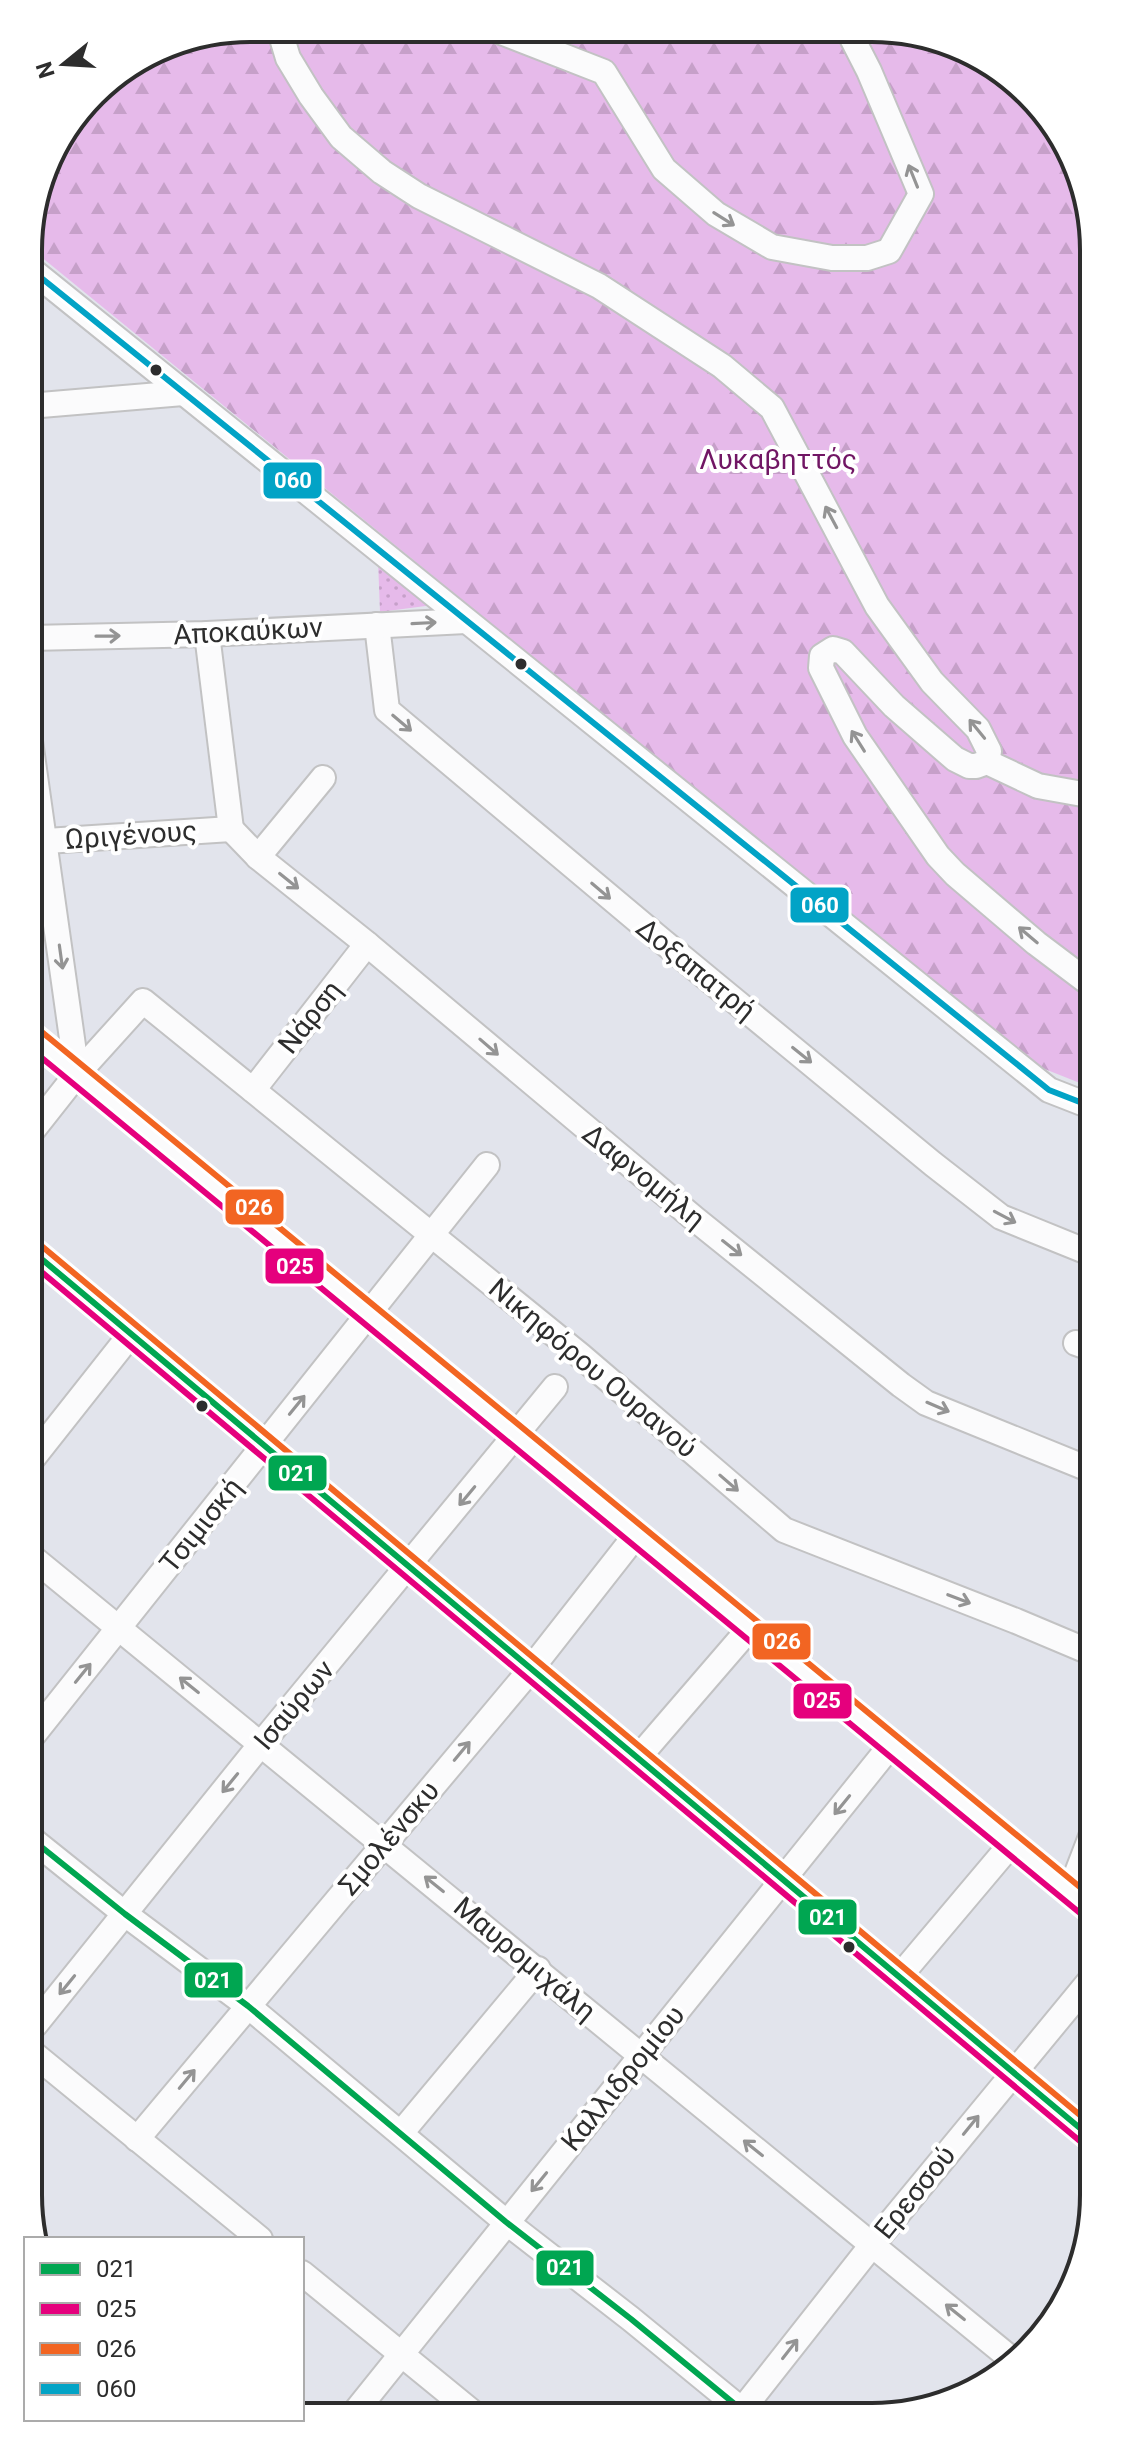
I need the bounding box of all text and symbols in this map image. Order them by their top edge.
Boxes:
north arrow [24,24,104,104]
text: N [31,59,60,81]
one-way arrow [905,164,919,189]
one-way arrow [713,210,735,227]
unlabelled marker [148,362,164,378]
park label: Λυκαβηττός [699,443,857,476]
line badge: 060 [262,461,323,500]
text: 060 [274,468,312,493]
one-way arrow [822,505,838,529]
street label: Αποκαύκων [172,611,324,651]
one-way arrow [410,615,437,630]
one-way arrow [94,628,121,644]
unlabelled marker [513,656,529,672]
one-way arrow [392,714,412,732]
one-way arrow [968,719,986,740]
one-way arrow [850,730,867,752]
street label: Ωριγένους [64,814,198,856]
one-way arrow [278,873,299,890]
one-way arrow [590,882,611,900]
line badge: 060 [789,886,850,924]
text: 060 [801,893,839,918]
street label: Δοξαπατρή [630,911,762,1027]
one-way arrow [1018,926,1038,944]
one-way arrow [54,944,69,969]
street label: Νάρση [271,974,349,1060]
one-way arrow [479,1038,499,1056]
one-way arrow [791,1046,812,1064]
street label: Δαφνομήλη [576,1117,712,1235]
line badge: 026 [224,1188,285,1226]
text: 026 [235,1195,273,1220]
one-way arrow [993,1209,1017,1225]
one-way arrow [721,1240,742,1257]
line badge: 025 [264,1247,325,1285]
text: 025 [276,1254,314,1279]
street label: Νικηφόρου Ουρανού [482,1271,704,1465]
one-way arrow [289,1395,306,1416]
unlabelled marker [194,1398,210,1414]
one-way arrow [925,1401,949,1416]
line badge: 021 [267,1454,328,1492]
text: 021 [278,1461,316,1486]
street label: Τσιμισκή [153,1471,249,1579]
one-way arrow [718,1474,739,1492]
one-way arrow [458,1485,476,1505]
one-way arrow [946,1593,970,1607]
line badge: 026 [751,1622,812,1661]
text: 026 [763,1629,801,1654]
street label: Ισαύρων [247,1653,341,1757]
one-way arrow [74,1663,91,1684]
one-way arrow [179,1676,200,1694]
line badge: 025 [792,1682,853,1720]
text: 025 [803,1688,841,1713]
one-way arrow [453,1741,471,1762]
one-way arrow [221,1772,239,1793]
street label: Σμολένσκυ [332,1774,446,1902]
one-way arrow [833,1795,851,1815]
one-way arrow [424,1875,445,1893]
street label: Μαυρομιχάλη [447,1890,603,2028]
line badge: 021 [797,1898,858,1936]
text: 021 [809,1905,847,1930]
unlabelled marker [841,1939,857,1955]
line badge: 021 [183,1961,244,1999]
text: 021 [194,1968,232,1993]
one-way arrow [58,1974,76,1995]
street label: Καλλιδρομίου [554,1999,692,2157]
one-way arrow [178,2069,196,2090]
one-way arrow [962,2115,980,2136]
one-way arrow [743,2139,764,2156]
street label: Ερεσσού [868,2139,962,2245]
one-way arrow [530,2171,547,2192]
legend [24,2237,304,2421]
line badge: 021 [535,2249,595,2287]
text: 021 [96,2255,136,2283]
text: 021 [546,2255,584,2280]
text: 025 [96,2295,136,2323]
one-way arrow [945,2303,965,2321]
text: 026 [96,2335,136,2363]
one-way arrow [781,2339,799,2360]
text: 060 [96,2375,136,2403]

